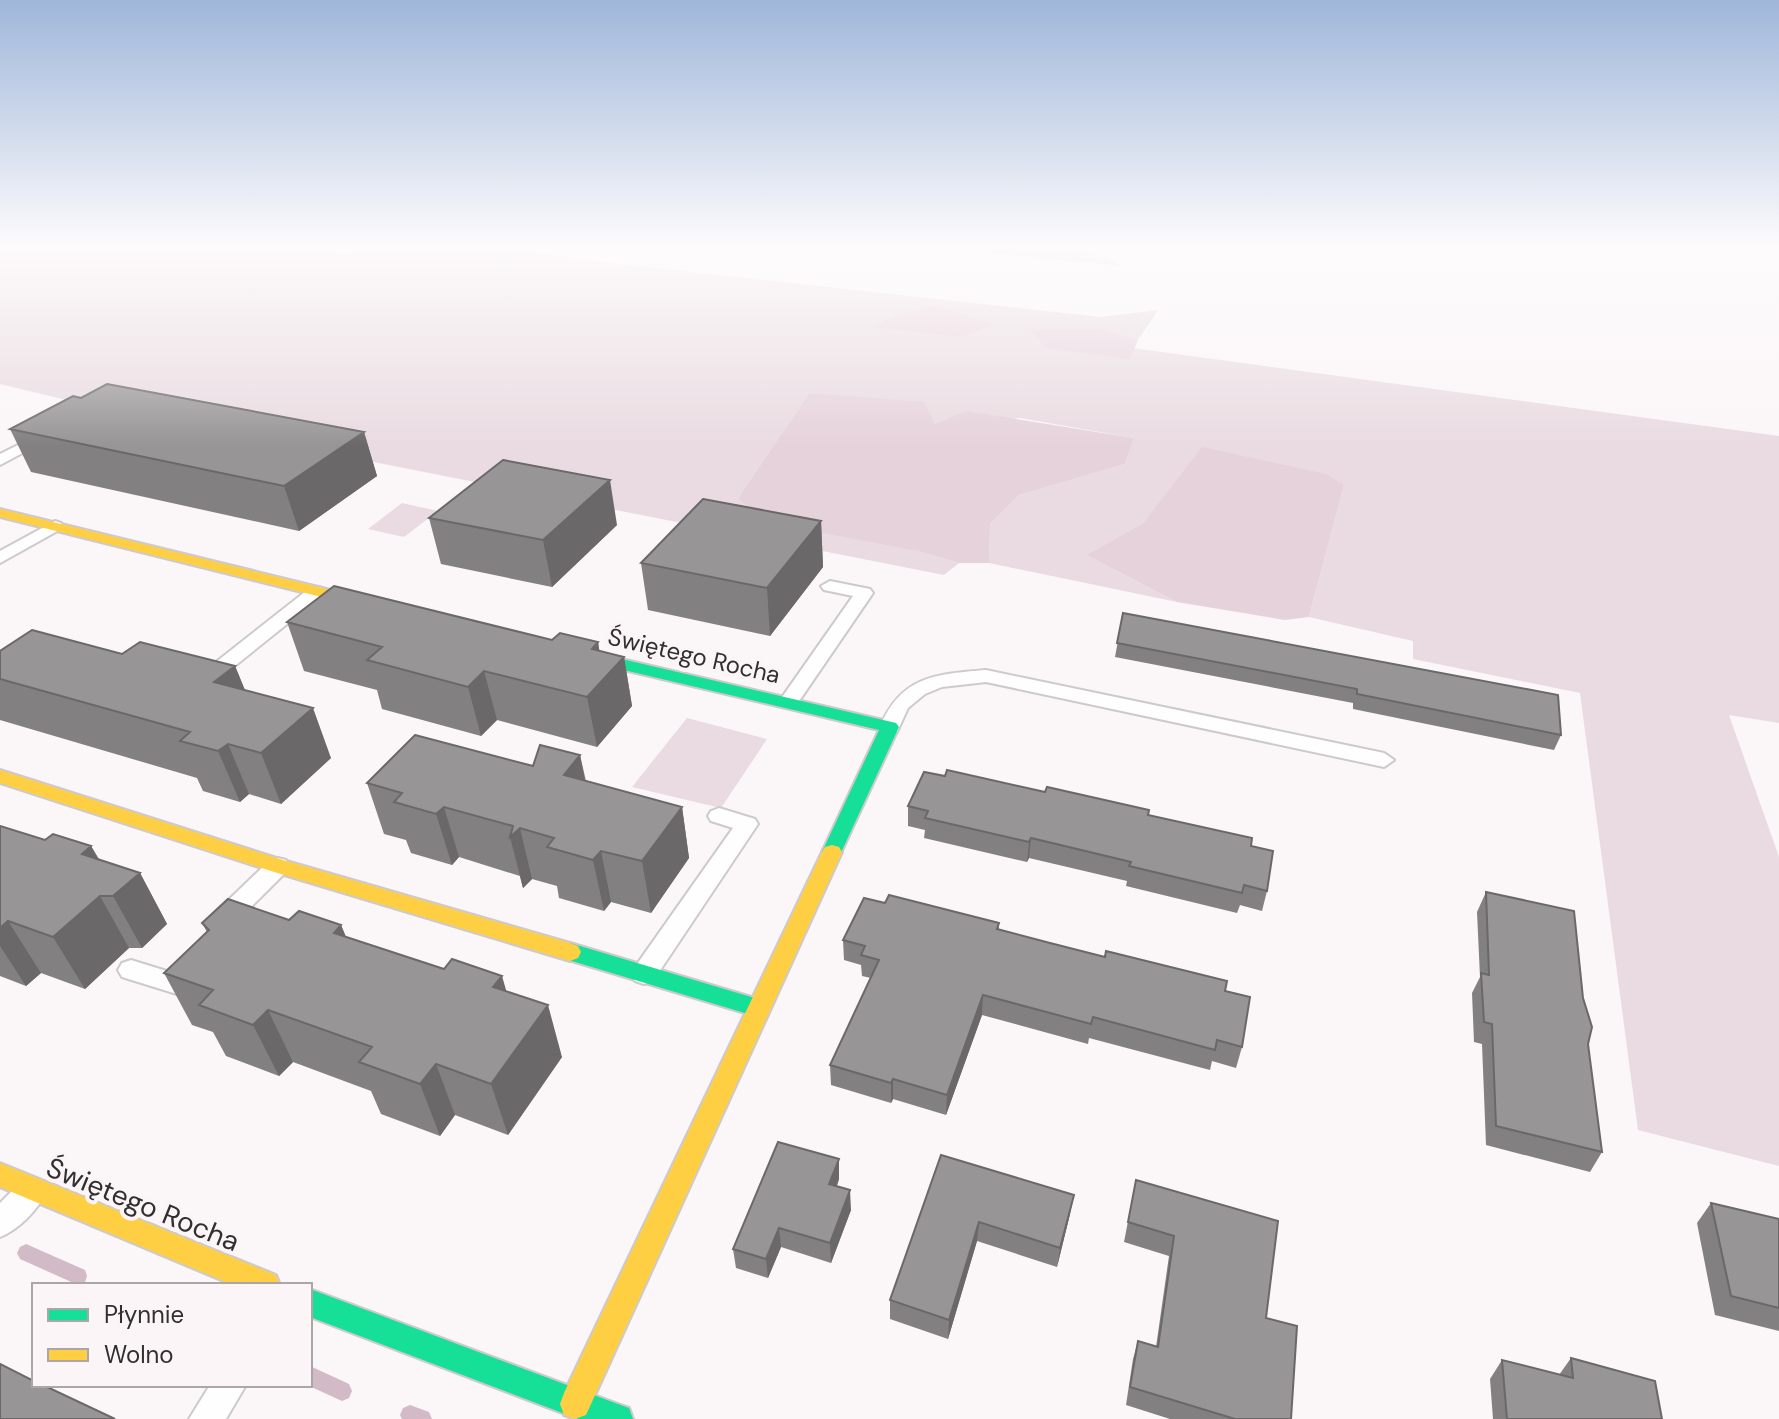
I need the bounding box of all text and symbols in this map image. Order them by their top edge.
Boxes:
street label: Świętego Rocha [605,621,783,690]
street label: Świętego Rocha [41,1149,245,1260]
legend [32,1283,312,1387]
text: Płynnie [104,1299,184,1330]
text: Wolno [104,1339,174,1370]

